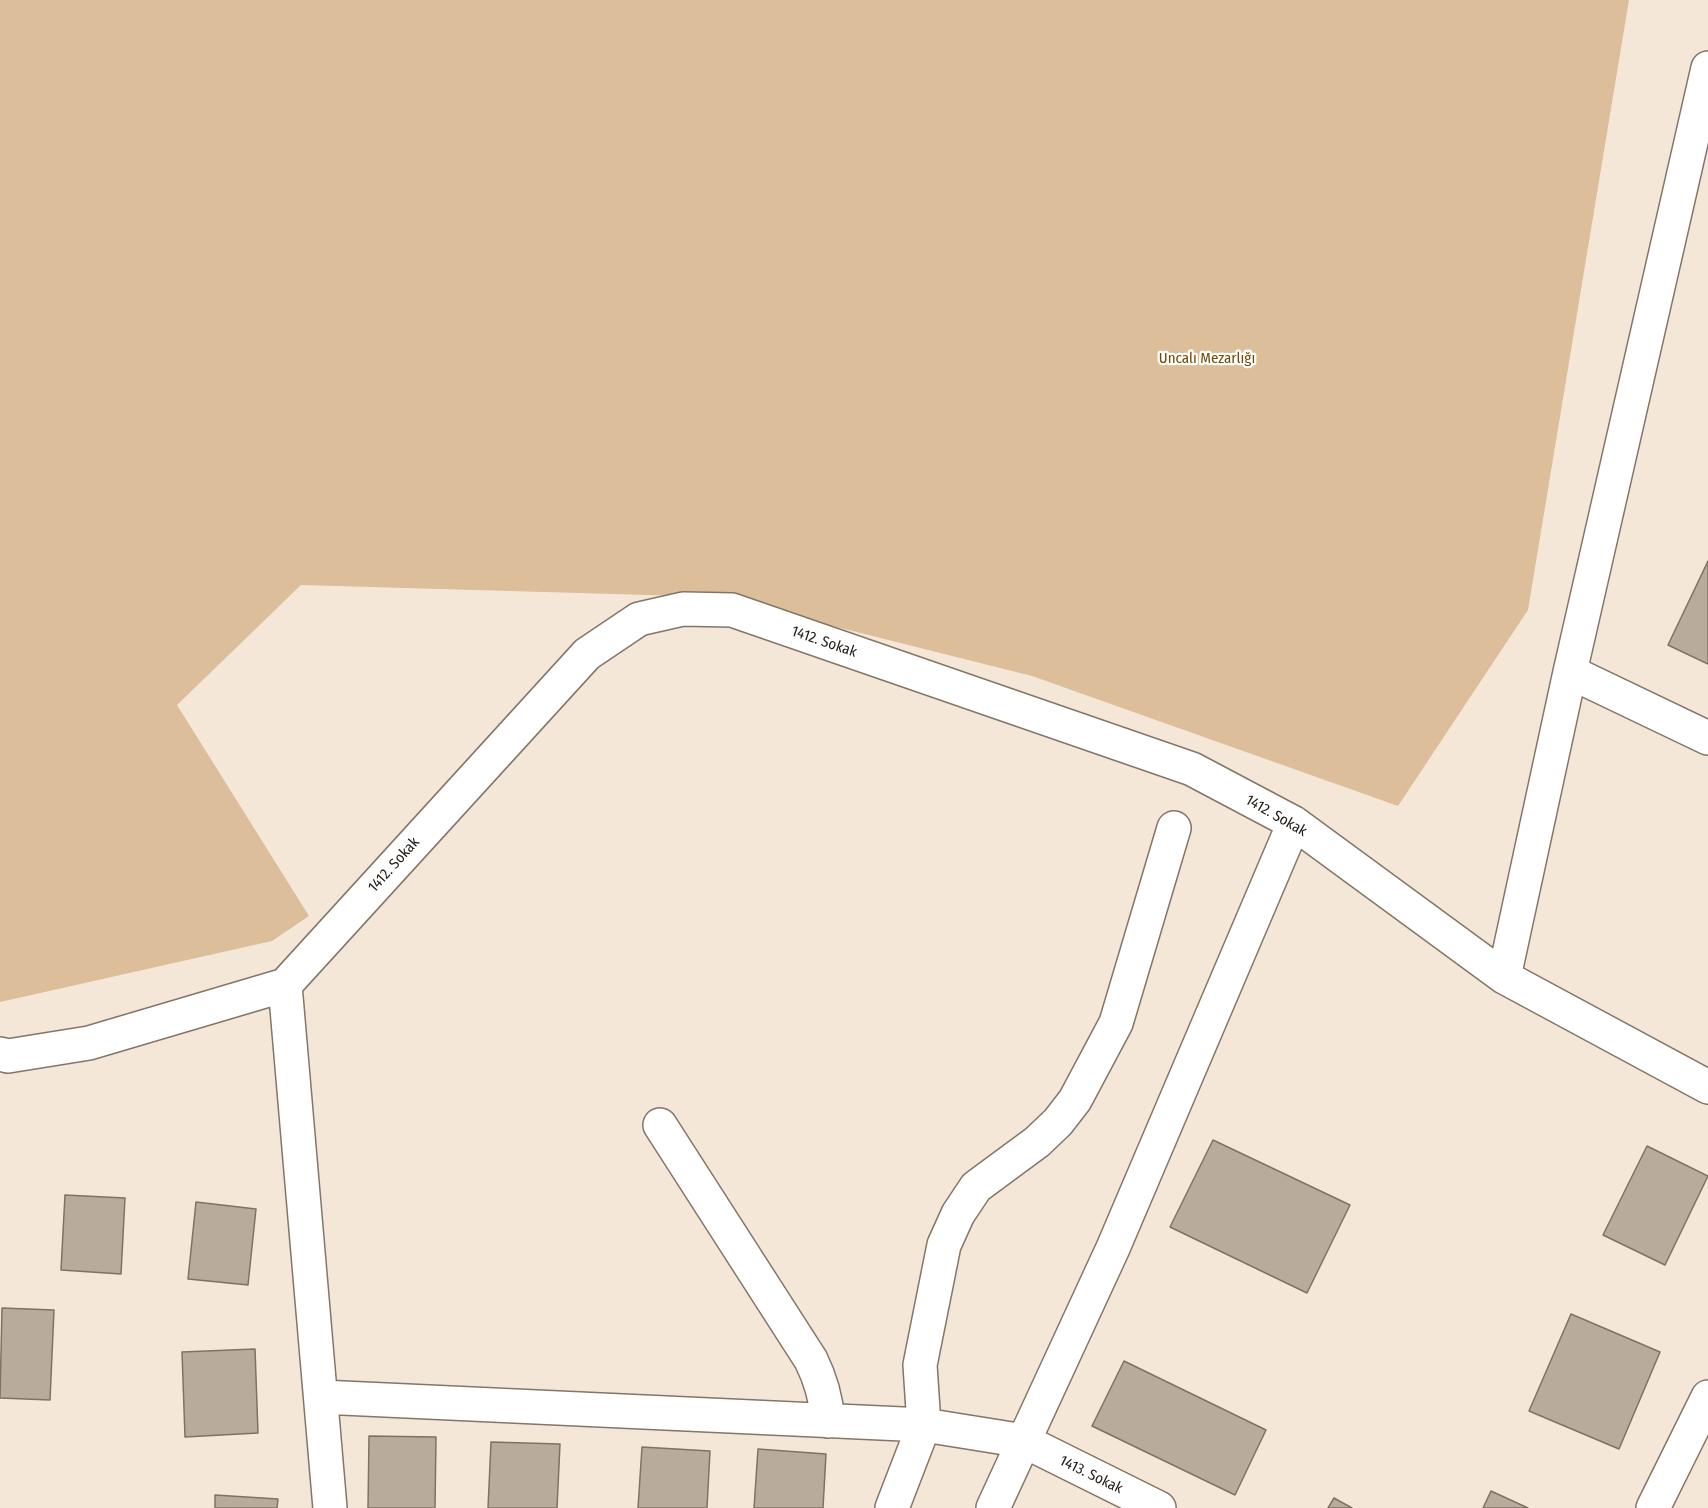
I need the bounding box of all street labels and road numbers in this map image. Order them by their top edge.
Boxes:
street label: 1412. Sokak [789,622,859,662]
street label: 1412. Sokak [1242,791,1310,841]
street label: 1412. Sokak [365,834,423,896]
street label: 1413. Sokak [1056,1452,1126,1498]

